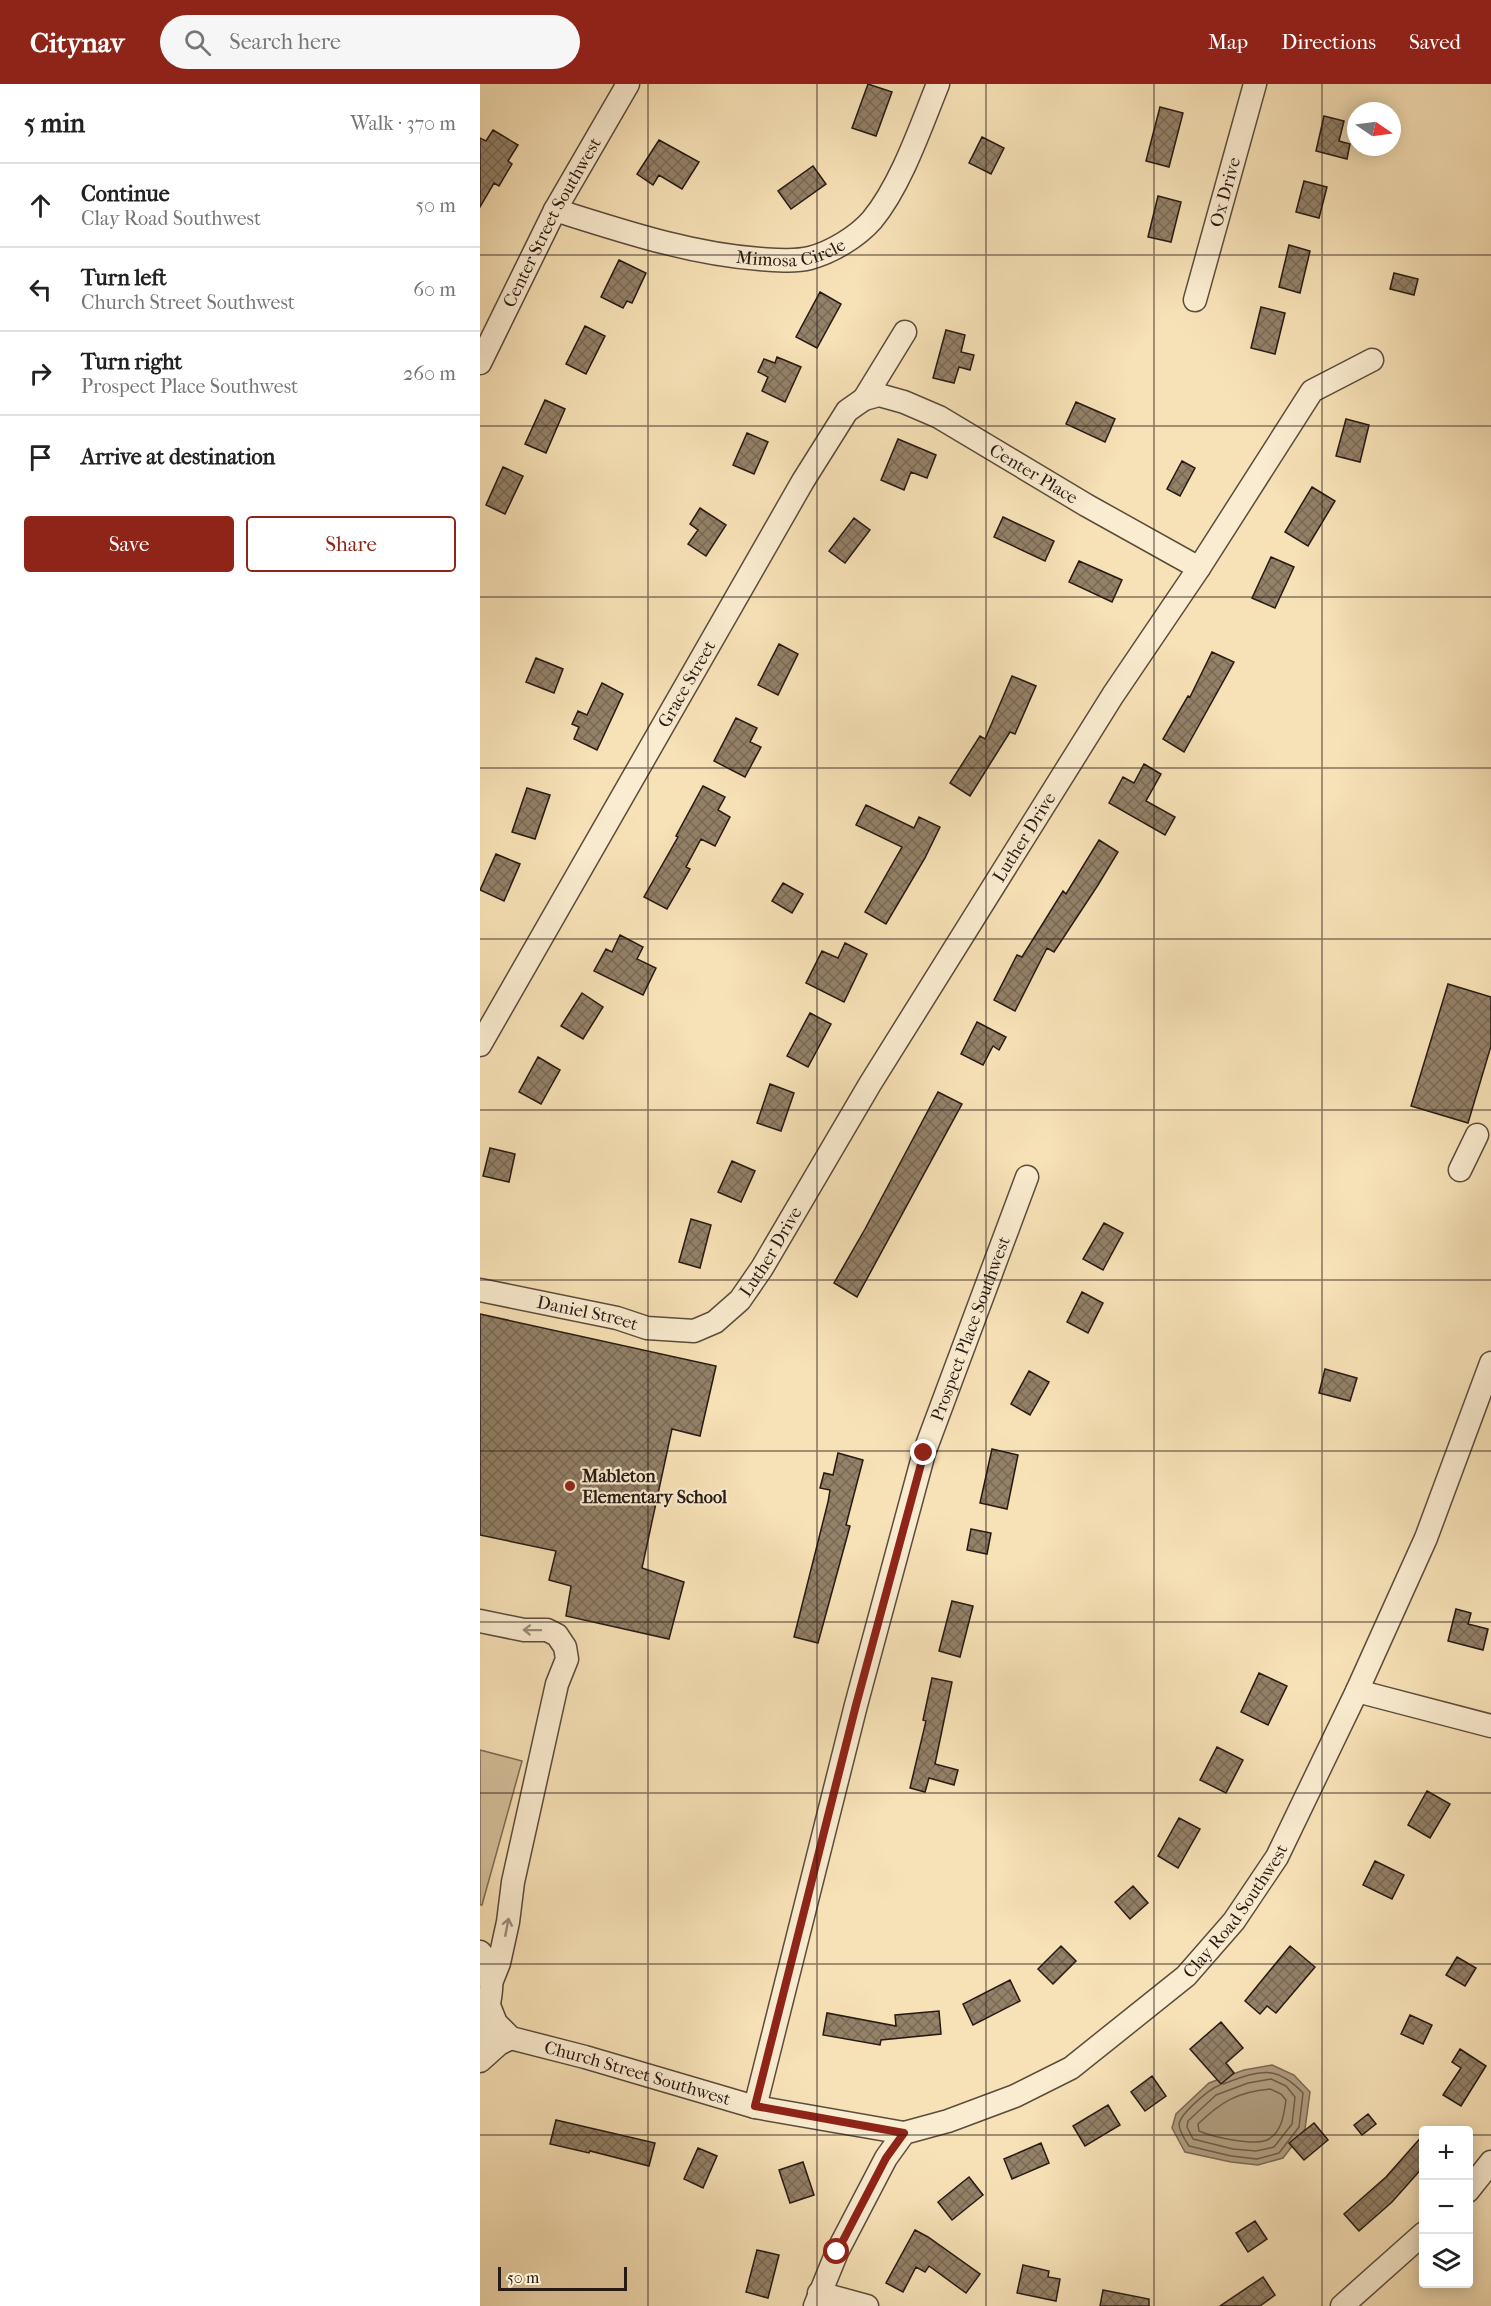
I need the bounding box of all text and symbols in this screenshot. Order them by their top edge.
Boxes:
search box [160,15,580,69]
text: Citynav [30,26,124,59]
icon: search [181,26,214,59]
text: Search here [229,29,341,55]
text: Map [1208,30,1248,54]
text: Directions [1281,30,1376,54]
text: Saved [1409,30,1461,54]
north arrow [1347,102,1401,156]
text: 5 min [24,108,85,139]
text: Walk · 370 m [350,112,456,135]
street label: Center Street Southwest [499,133,606,311]
street label: Ox Drive [1206,155,1245,229]
text: Continue [81,181,170,207]
icon: ahead [24,189,57,222]
text: 50 m [415,194,456,217]
text: Clay Road Southwest [81,207,261,230]
street label: Mimosa Circle [735,234,849,271]
text: Turn left [81,265,167,291]
icon: left [24,273,57,306]
text: 60 m [413,278,456,301]
text: Church Street Southwest [81,291,295,314]
text: Turn right [81,349,182,375]
icon: right [24,357,57,390]
text: 260 m [403,362,456,385]
text: Prospect Place Southwest [81,375,298,398]
street label: Center Place [986,440,1082,509]
icon: arrive [24,441,57,474]
text: Arrive at destination [81,444,275,470]
button: Save [24,516,234,572]
button: Share [246,516,456,572]
street label: Grace Street [654,636,721,732]
street label: Luther Drive [989,789,1061,886]
street label: Luther Drive [735,1203,807,1301]
street label: Prospect Place Southwest [927,1233,1015,1424]
street label: Daniel Street [535,1292,641,1335]
route end [910,1439,936,1465]
place label: Mableton Elementary School [581,1466,728,1508]
marker: Mableton Elementary School [563,1479,577,1493]
one-way arrow [523,1624,543,1635]
street label: Clay Road Southwest [1179,1841,1293,1983]
one-way arrow [502,1918,513,1937]
street label: Church Street Southwest [542,2037,733,2110]
map controls [1419,2126,1473,2288]
button: + [1419,2126,1473,2180]
button: − [1419,2180,1473,2234]
button: layers [1419,2234,1473,2288]
route start [823,2238,849,2264]
scale bar [498,2264,627,2292]
text: 50 m [507,2268,539,2287]

